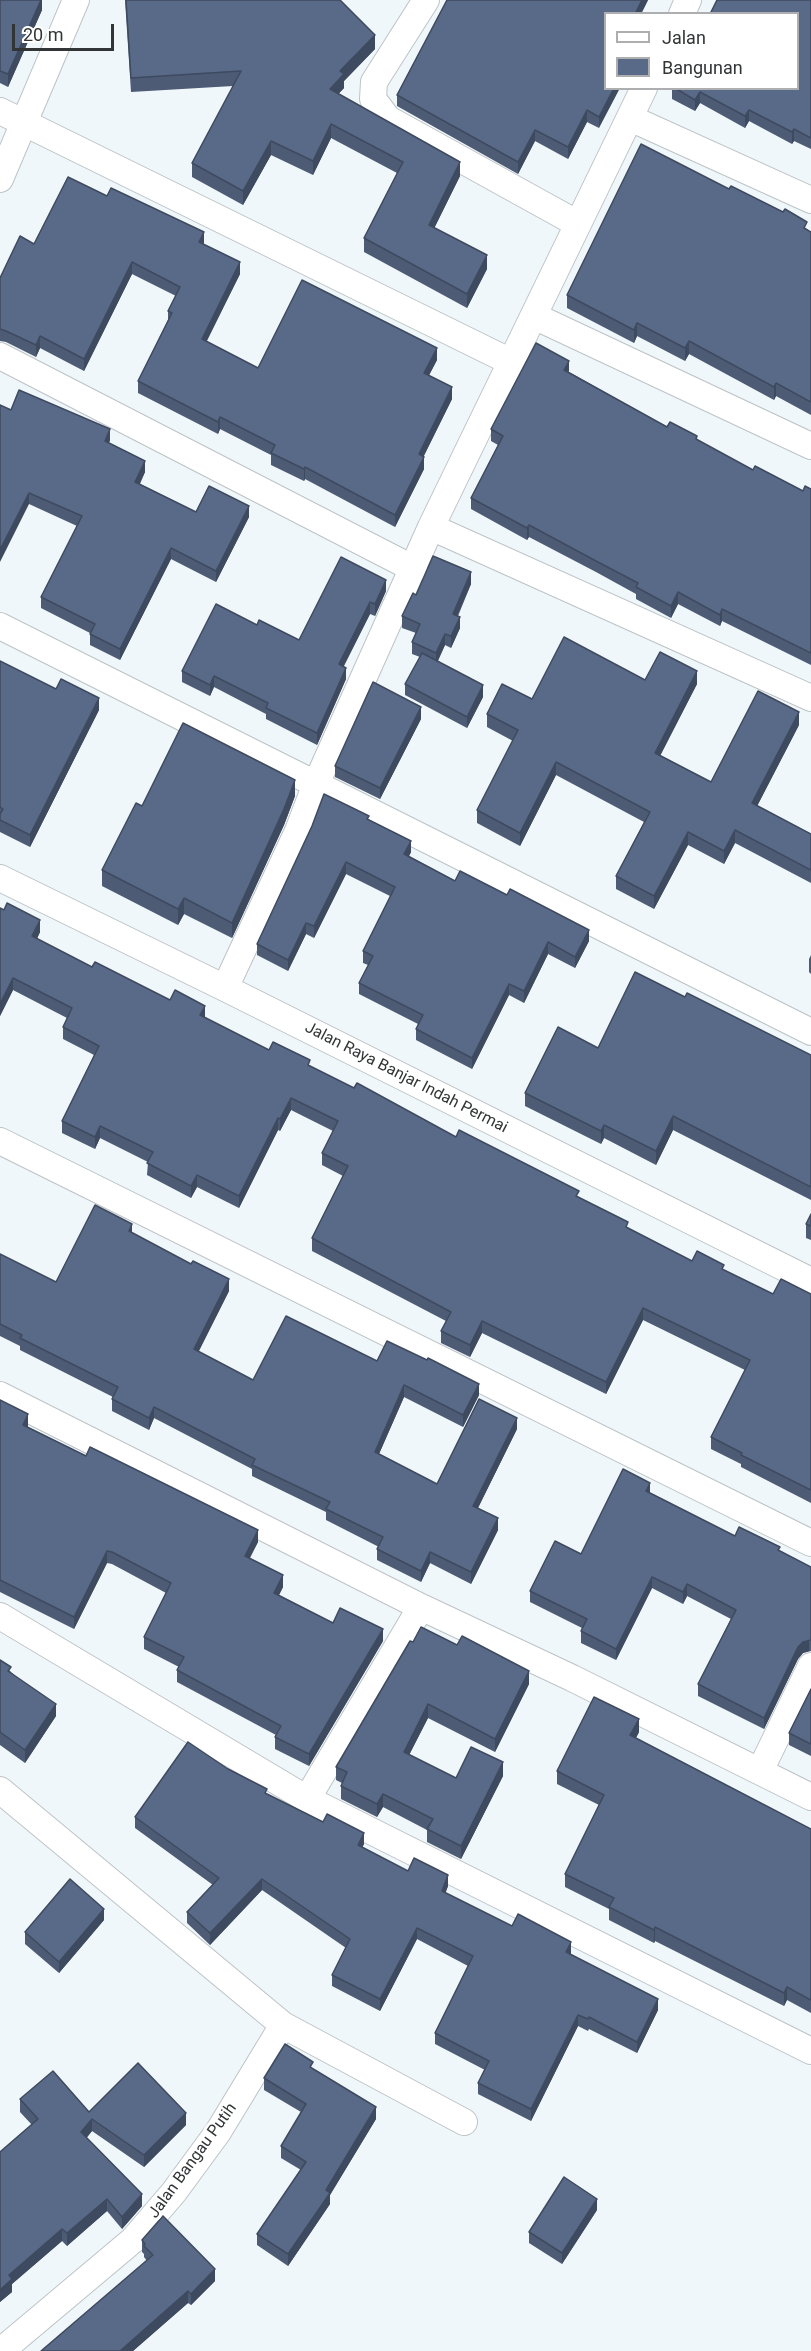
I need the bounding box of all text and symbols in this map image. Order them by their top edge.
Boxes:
scale bar [15,12,117,50]
legend [604,12,799,90]
text: 20 m [23,24,63,45]
text: Jalan [662,27,706,48]
text: Bangunan [662,57,743,78]
street label: Jalan Raya Banjar Indah Permai [301,1018,511,1138]
street label: Jalan Bangau Putih [145,2100,241,2222]

